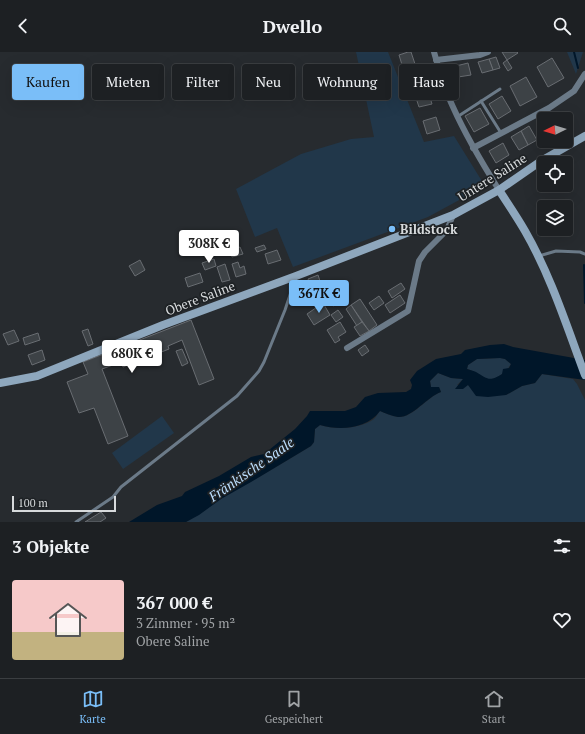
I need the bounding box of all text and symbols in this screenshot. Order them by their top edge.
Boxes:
text: Dwello [263,14,322,38]
icon: back [12,15,34,37]
icon: search [551,15,573,37]
chip: Kaufen [12,64,84,100]
chip: Mieten [92,64,164,100]
chip: Filter [172,64,234,100]
chip: Neu [242,64,295,100]
chip: Wohnung [303,64,391,100]
chip: Haus [399,64,459,100]
north arrow [537,112,573,148]
map controls [537,112,573,236]
street label: Untere Saline [454,149,530,205]
button: locate [537,156,573,192]
button: layers [537,200,573,236]
place label: Bildstock [400,220,458,238]
marker: Bildstock [387,224,397,234]
pin: 308K € [176,230,242,264]
text: 308K € [188,234,230,252]
street label: Obere Saline [162,276,238,320]
pin: 367K € [286,280,352,314]
text: 367K € [298,284,340,302]
pin: 680K € [99,340,165,374]
text: 680K € [111,344,153,362]
water label: Fränkische Saale [204,432,298,506]
scale bar [12,494,116,513]
text: 100 m [18,496,48,510]
text: 3 Objekte [12,535,89,558]
icon: filters [551,535,573,557]
text: 367 000 € [136,591,212,614]
icon: home [44,596,92,644]
icon: heart [551,609,573,631]
text: 3 Zimmer · 95 m² [136,614,235,632]
text: Obere Saline [136,632,210,650]
tab: Karte [79,688,106,726]
tab: Gespeichert [265,688,323,726]
tab: Start [482,688,506,726]

